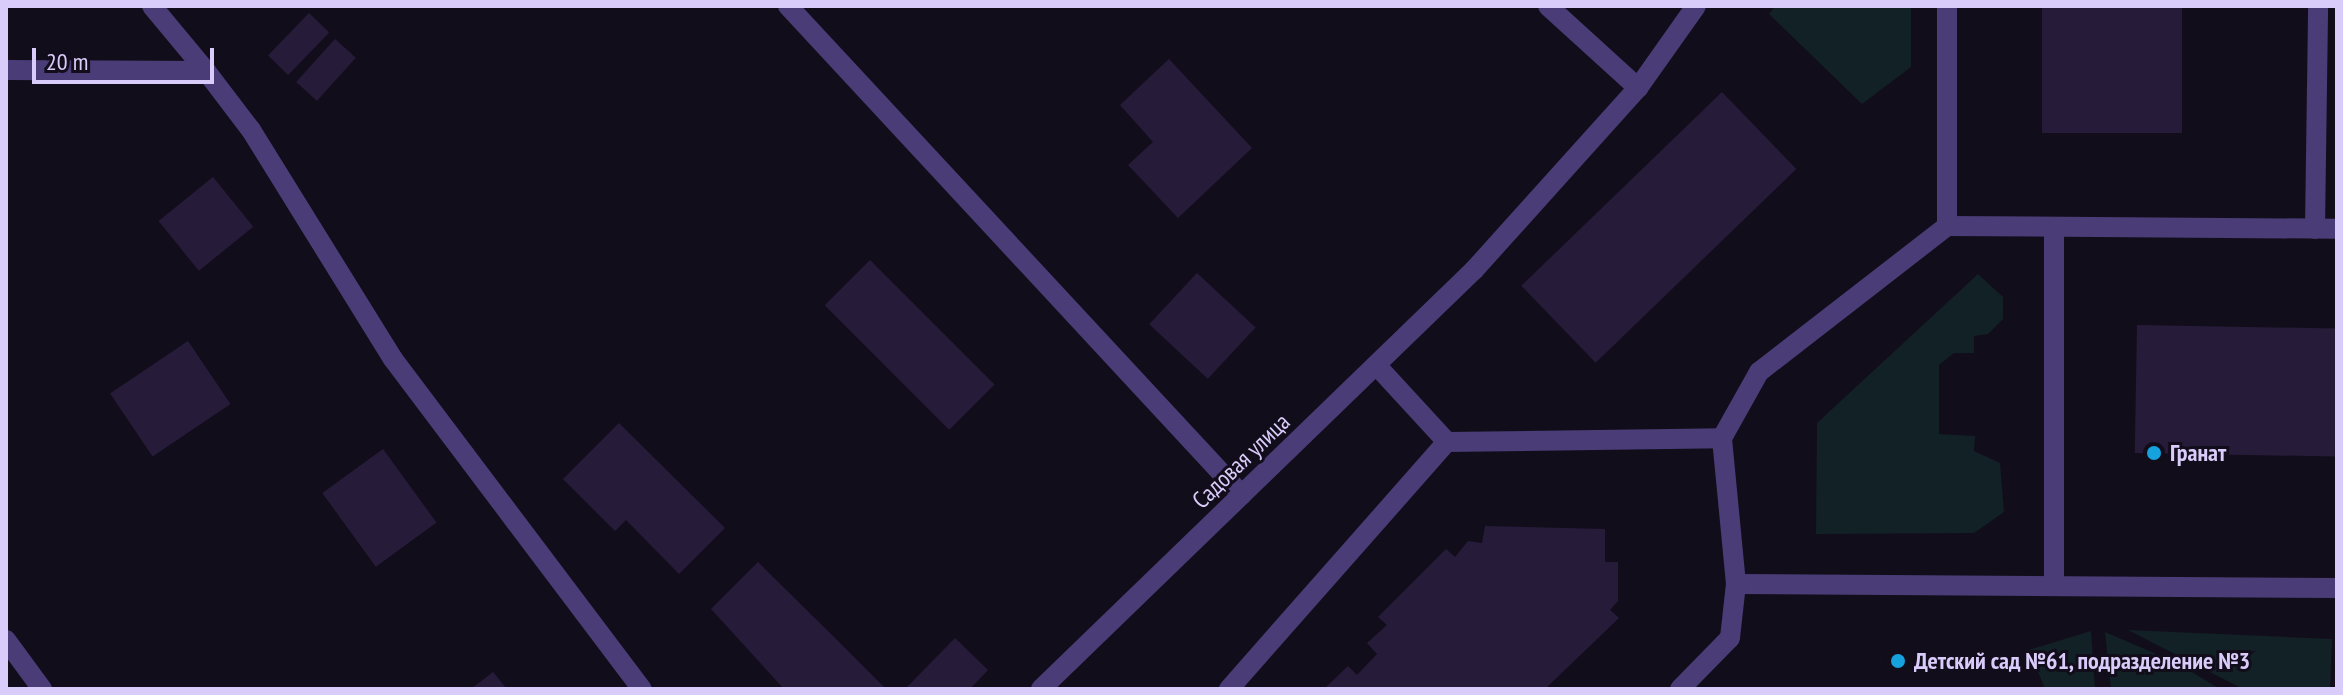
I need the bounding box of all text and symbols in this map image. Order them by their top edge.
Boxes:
scale bar [36,32,218,82]
text: 20 m [46,46,88,77]
street label: Садовая улица [1186,407,1296,515]
place label: Гранат [2170,439,2226,467]
marker: Гранат [2145,444,2163,462]
place label: Детский сад №61, подразделение №3 [1914,647,2252,675]
marker: Детский сад №61, подразделение №3 [1889,652,1907,670]

